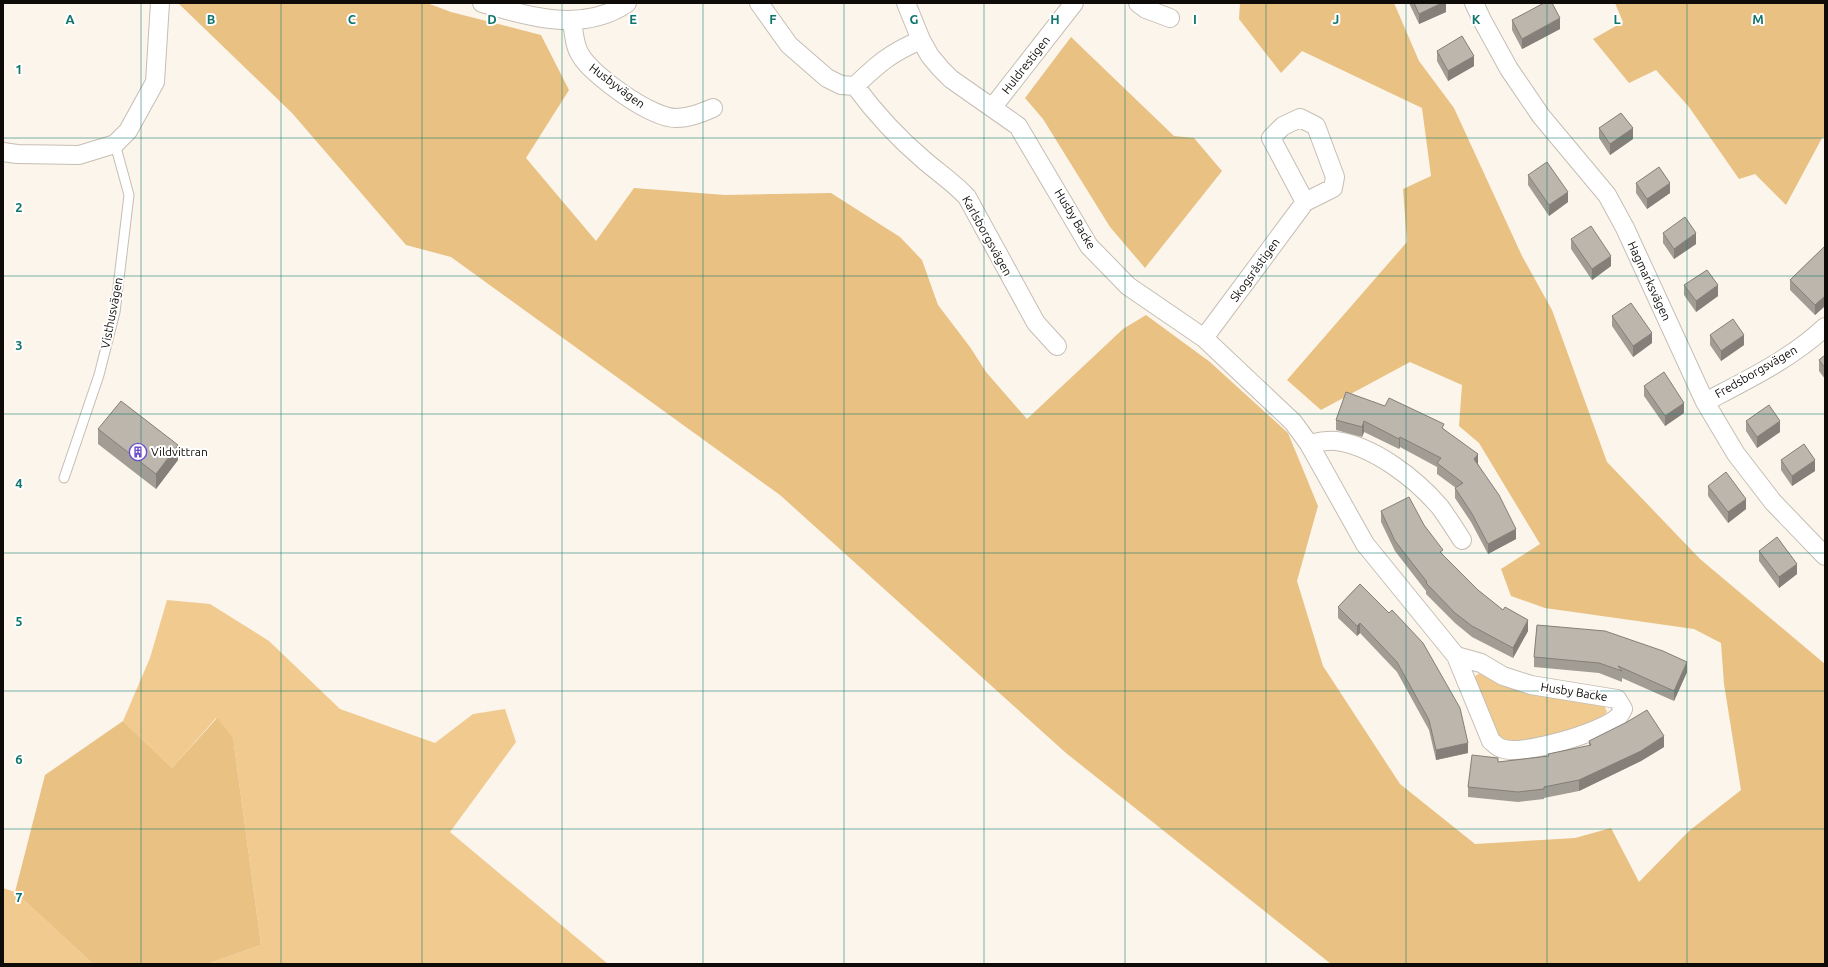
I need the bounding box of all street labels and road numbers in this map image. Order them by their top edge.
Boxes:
street label: Huldrestigen [999,33,1052,96]
street label: Husbyvägen [587,61,647,111]
street label: Husby Backe [1052,186,1098,251]
street label: Karlsborgsvägen [960,193,1015,278]
street label: Skogsråstigen [1227,235,1282,304]
street label: Hagmarksvägen [1625,239,1674,323]
street label: Visthusvägen [98,276,125,350]
street label: Fredsborgsvägen [1712,343,1799,400]
street label: Husby Backe [1540,680,1609,703]

